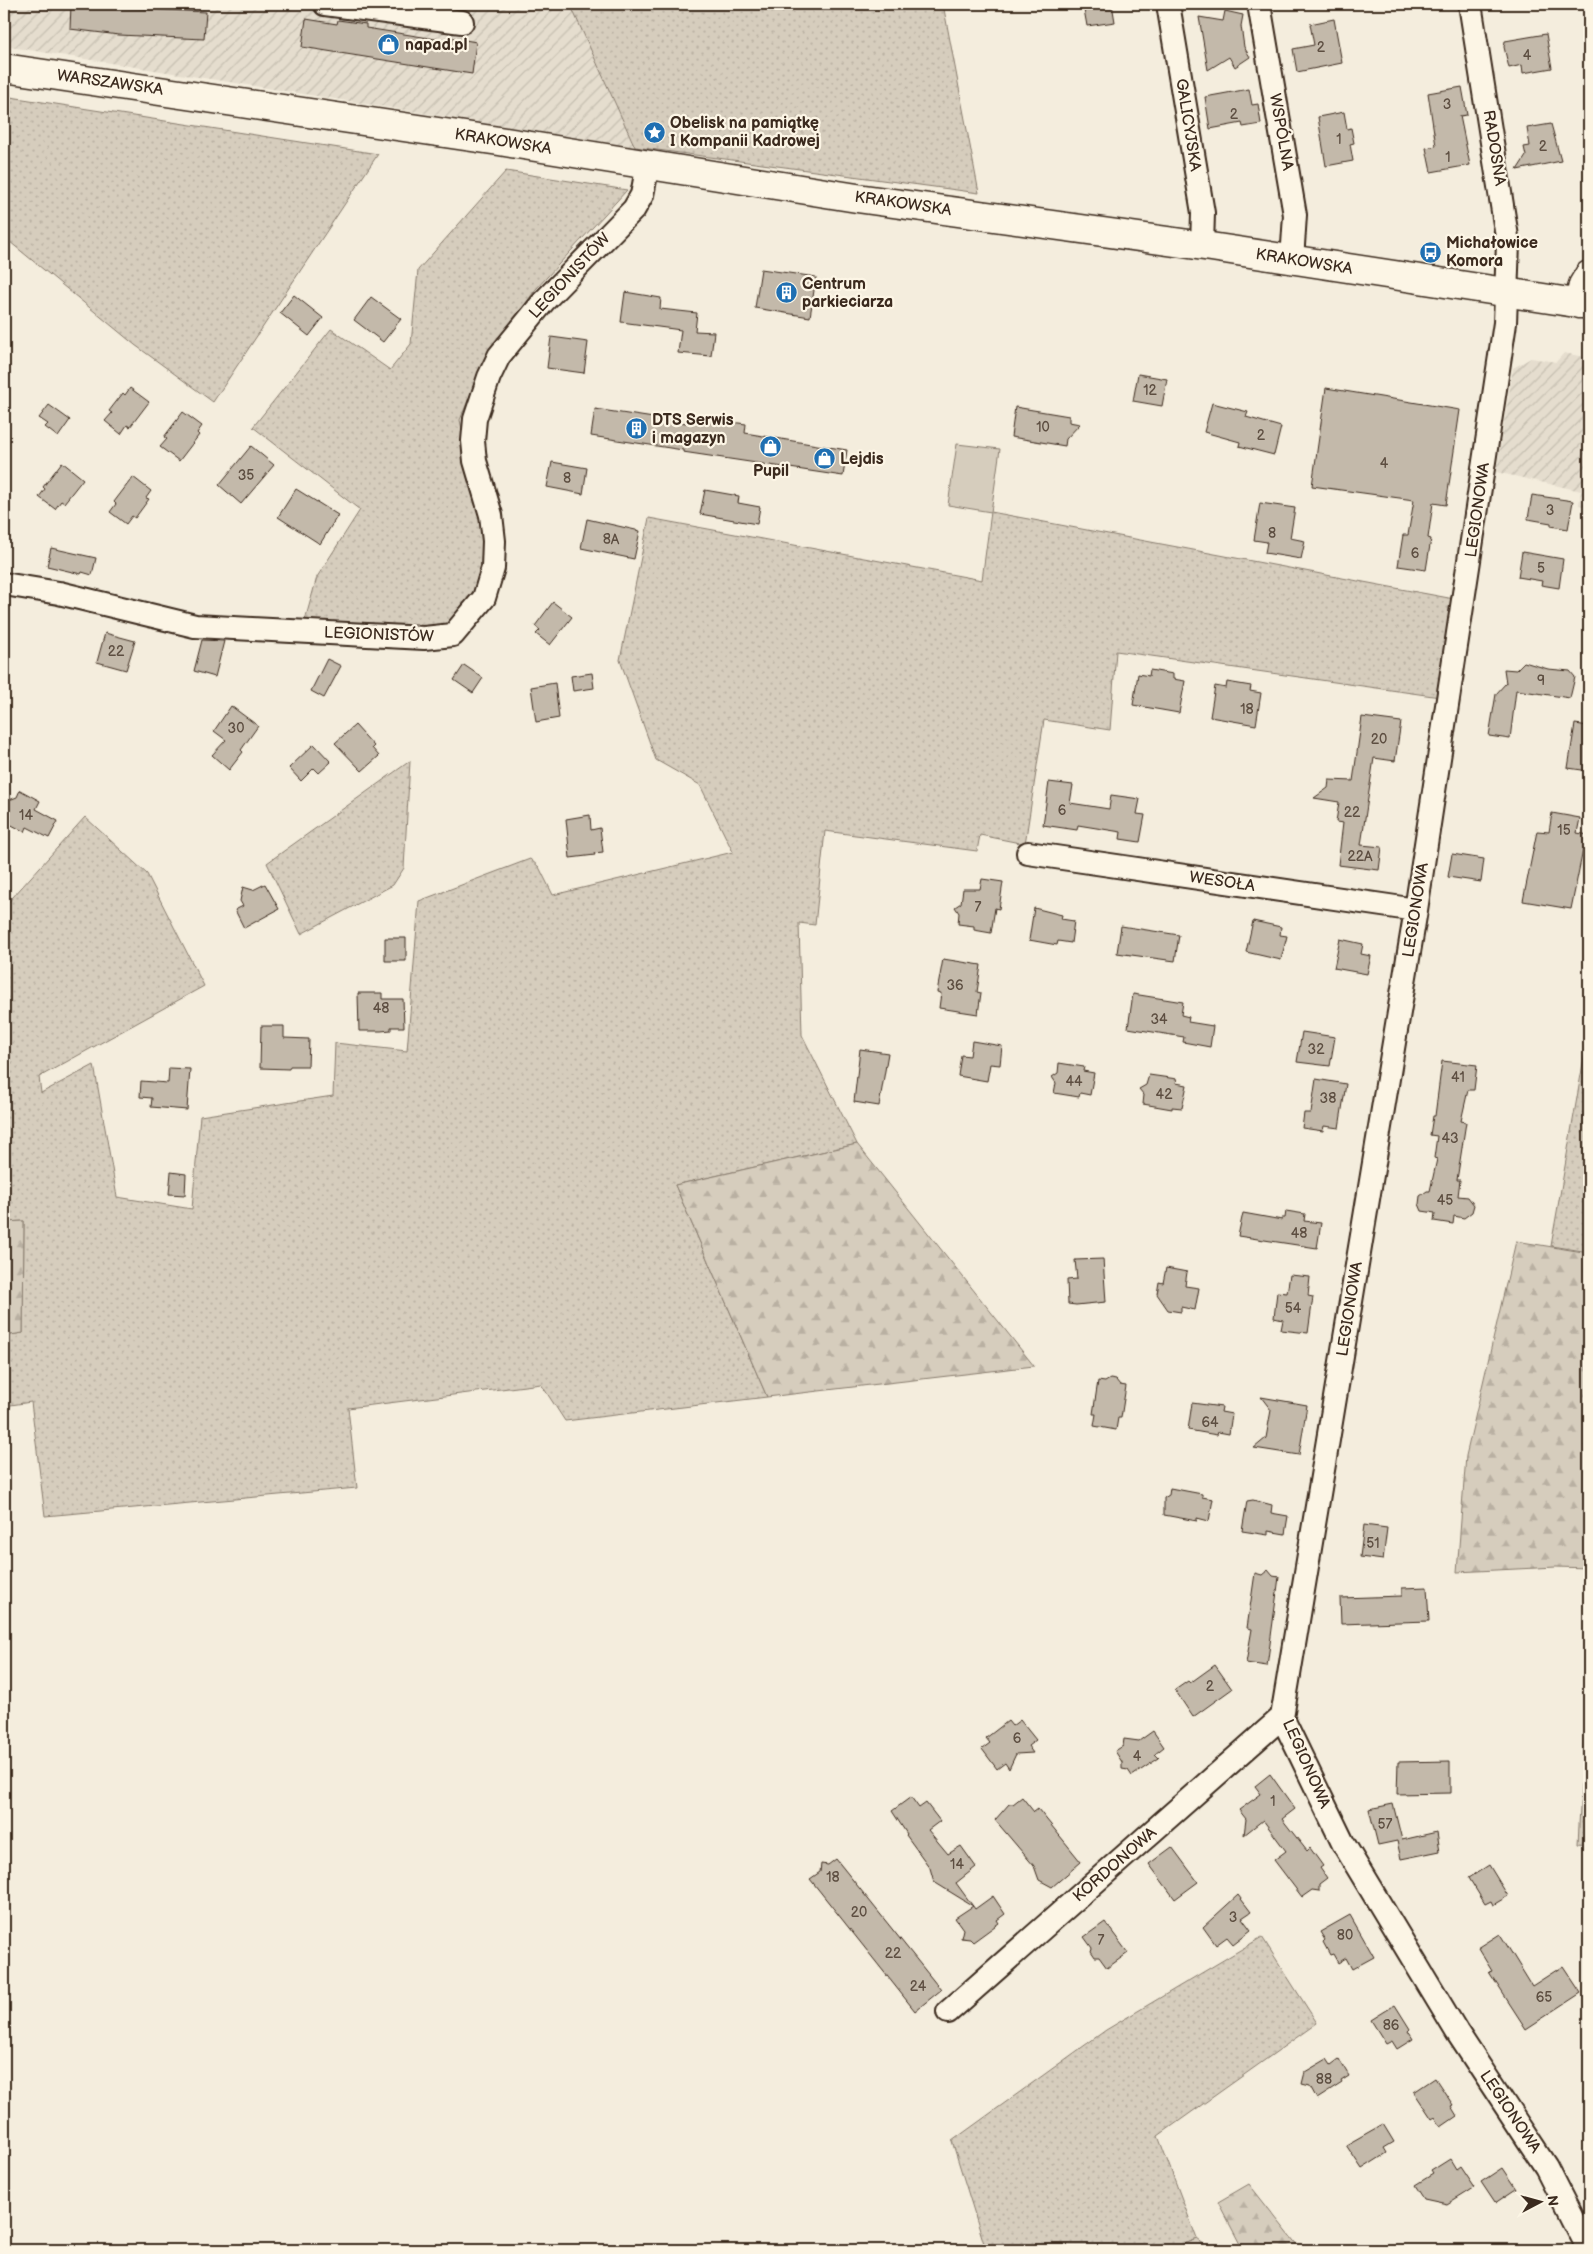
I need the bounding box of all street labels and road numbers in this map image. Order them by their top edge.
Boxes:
street label: WARSZAWSKA [56,66,165,100]
street label: GALICYJSKA [1171,77,1205,173]
street label: WSPÓLNA [1265,92,1299,172]
street label: RADOSNA [1479,109,1509,187]
street label: KRAKOWSKA [453,125,553,159]
street label: KRAKOWSKA [853,188,953,220]
street label: LEGIONISTÓW [524,228,615,323]
street label: KRAKOWSKA [1254,245,1354,279]
street label: LEGIONOWA [1462,461,1494,559]
street label: LEGIONISTÓW [324,622,435,646]
street label: LEGIONOWA [1399,861,1433,959]
street label: WESOŁA [1188,868,1256,896]
street label: LEGIONOWA [1333,1260,1367,1358]
street label: LEGIONOWA [1278,1716,1334,1812]
street label: KORDONOWA [1069,1823,1161,1906]
street label: LEGIONOWA [1475,2067,1545,2157]

